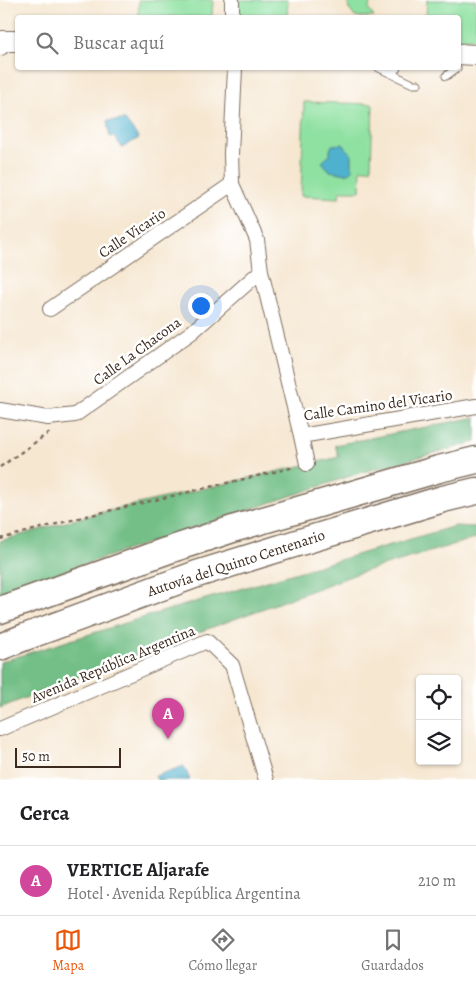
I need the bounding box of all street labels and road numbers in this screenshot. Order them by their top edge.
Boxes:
street label: Calle Vicario [95,203,169,263]
street label: Calle La Chacona [89,312,185,390]
street label: Calle Camino del Vicario [302,385,454,425]
street label: Autovía del Quinto Centenario [144,525,327,602]
street label: Avenida República Argentina [27,620,198,708]

